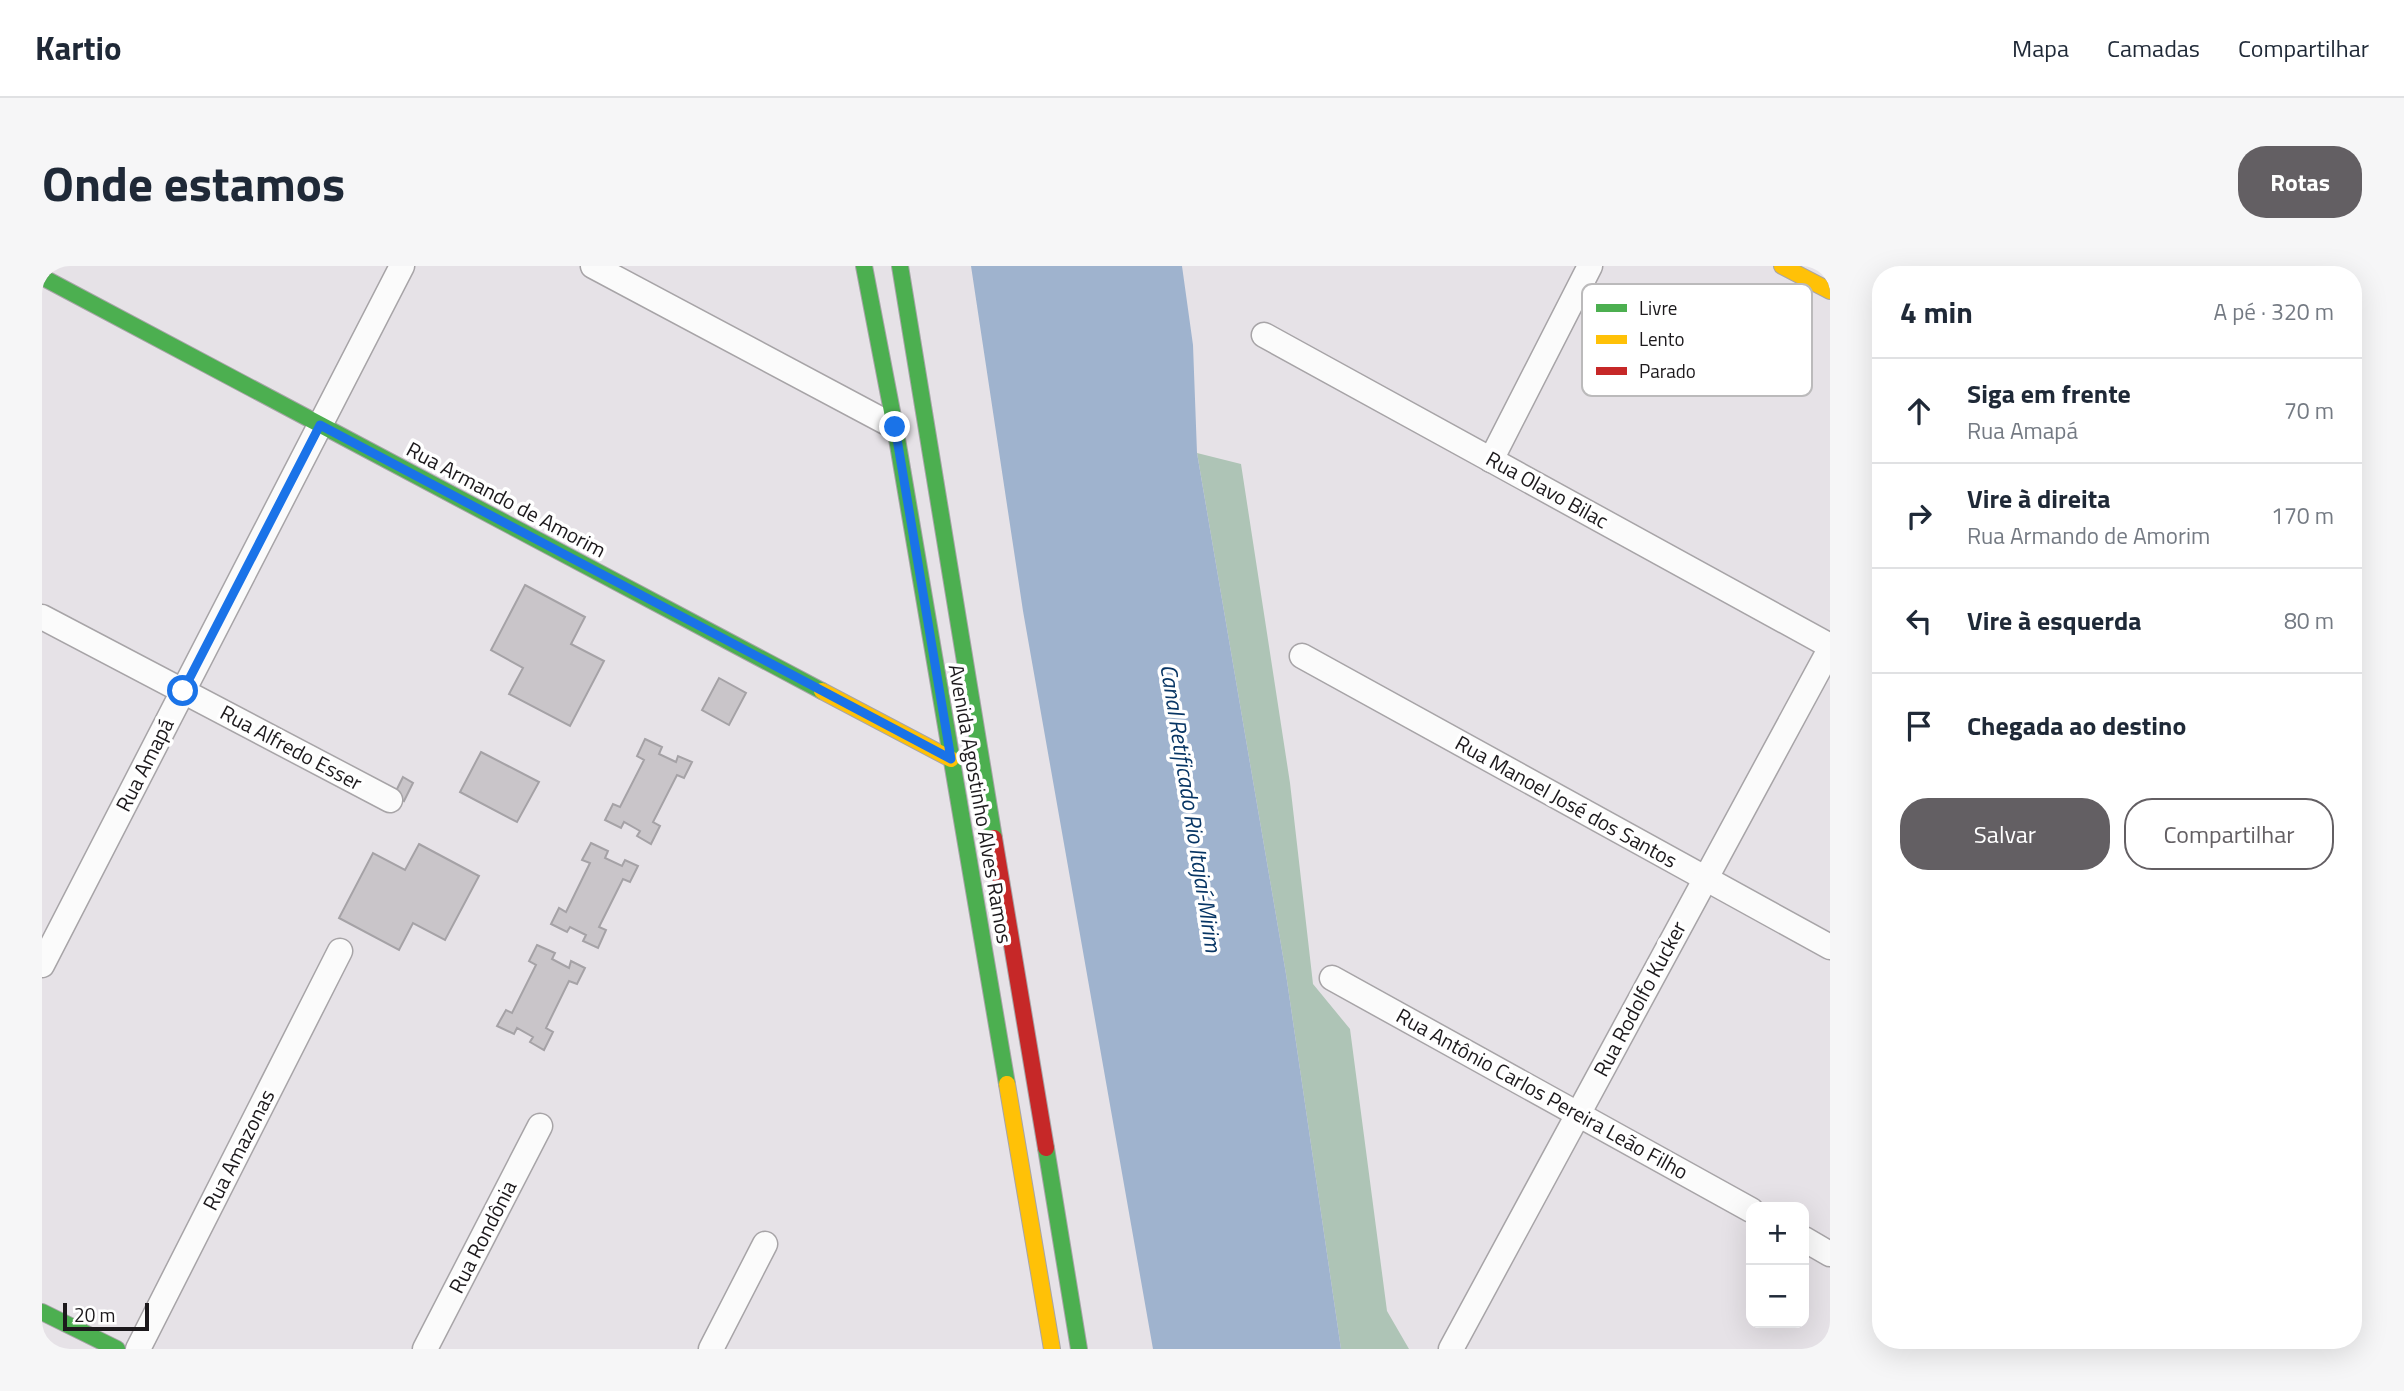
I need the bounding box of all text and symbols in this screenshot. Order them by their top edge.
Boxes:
text: Kartio [35,23,122,73]
text: Mapa [2012,30,2069,66]
text: Camadas [2107,30,2200,66]
text: Compartilhar [2238,30,2369,66]
text: Onde estamos [42,145,345,220]
button: Rotas [2238,146,2362,218]
legend [1582,284,1812,396]
text: 4 min [1900,289,1973,335]
text: Livre [1639,293,1677,322]
text: A pé · 320 m [2213,294,2334,329]
text: Lento [1639,324,1684,353]
text: Parado [1639,356,1696,385]
text: Siga em frente [1967,374,2131,413]
icon: ahead [1900,392,1938,430]
text: 70 m [2284,393,2334,428]
route end [879,411,910,442]
text: Rua Amapá [1967,413,2078,448]
street label: Rua Armando de Amorim [401,433,612,565]
street label: Rua Olavo Bilac [1480,442,1615,536]
text: Vire à direita [1967,479,2110,518]
icon: right [1900,497,1938,535]
text: 170 m [2271,498,2334,533]
text: Rua Armando de Amorim [1967,518,2210,553]
text: Vire à esquerda [1967,601,2142,640]
icon: left [1900,602,1938,640]
text: 80 m [2284,603,2334,638]
water label: Canal Retificado Rio Itajaí-Mirim [1151,661,1232,956]
street label: Avenida Agostinho Alves Ramos [941,662,1021,946]
route start [167,675,198,706]
street label: Rua Alfredo Esser [215,696,368,798]
text: Chegada ao destino [1967,706,2186,745]
icon: arrive [1900,707,1938,745]
street label: Rua Amapá [107,712,182,817]
street label: Rua Manoel José dos Santos [1450,727,1683,876]
button: Salvar [1900,798,2110,870]
button: Compartilhar [2124,798,2334,870]
street label: Rua Rodolfo Kucker [1585,915,1694,1082]
street label: Rua Antônio Carlos Pereira Leão Filho [1391,999,1694,1187]
street label: Rua Amazonas [194,1084,282,1216]
street label: Rua Rondônia [440,1174,524,1299]
map controls [1746,1202,1809,1328]
button: + [1746,1202,1809,1265]
button: − [1746,1265,1809,1328]
scale bar [63,1300,149,1332]
text: 20 m [74,1300,115,1329]

